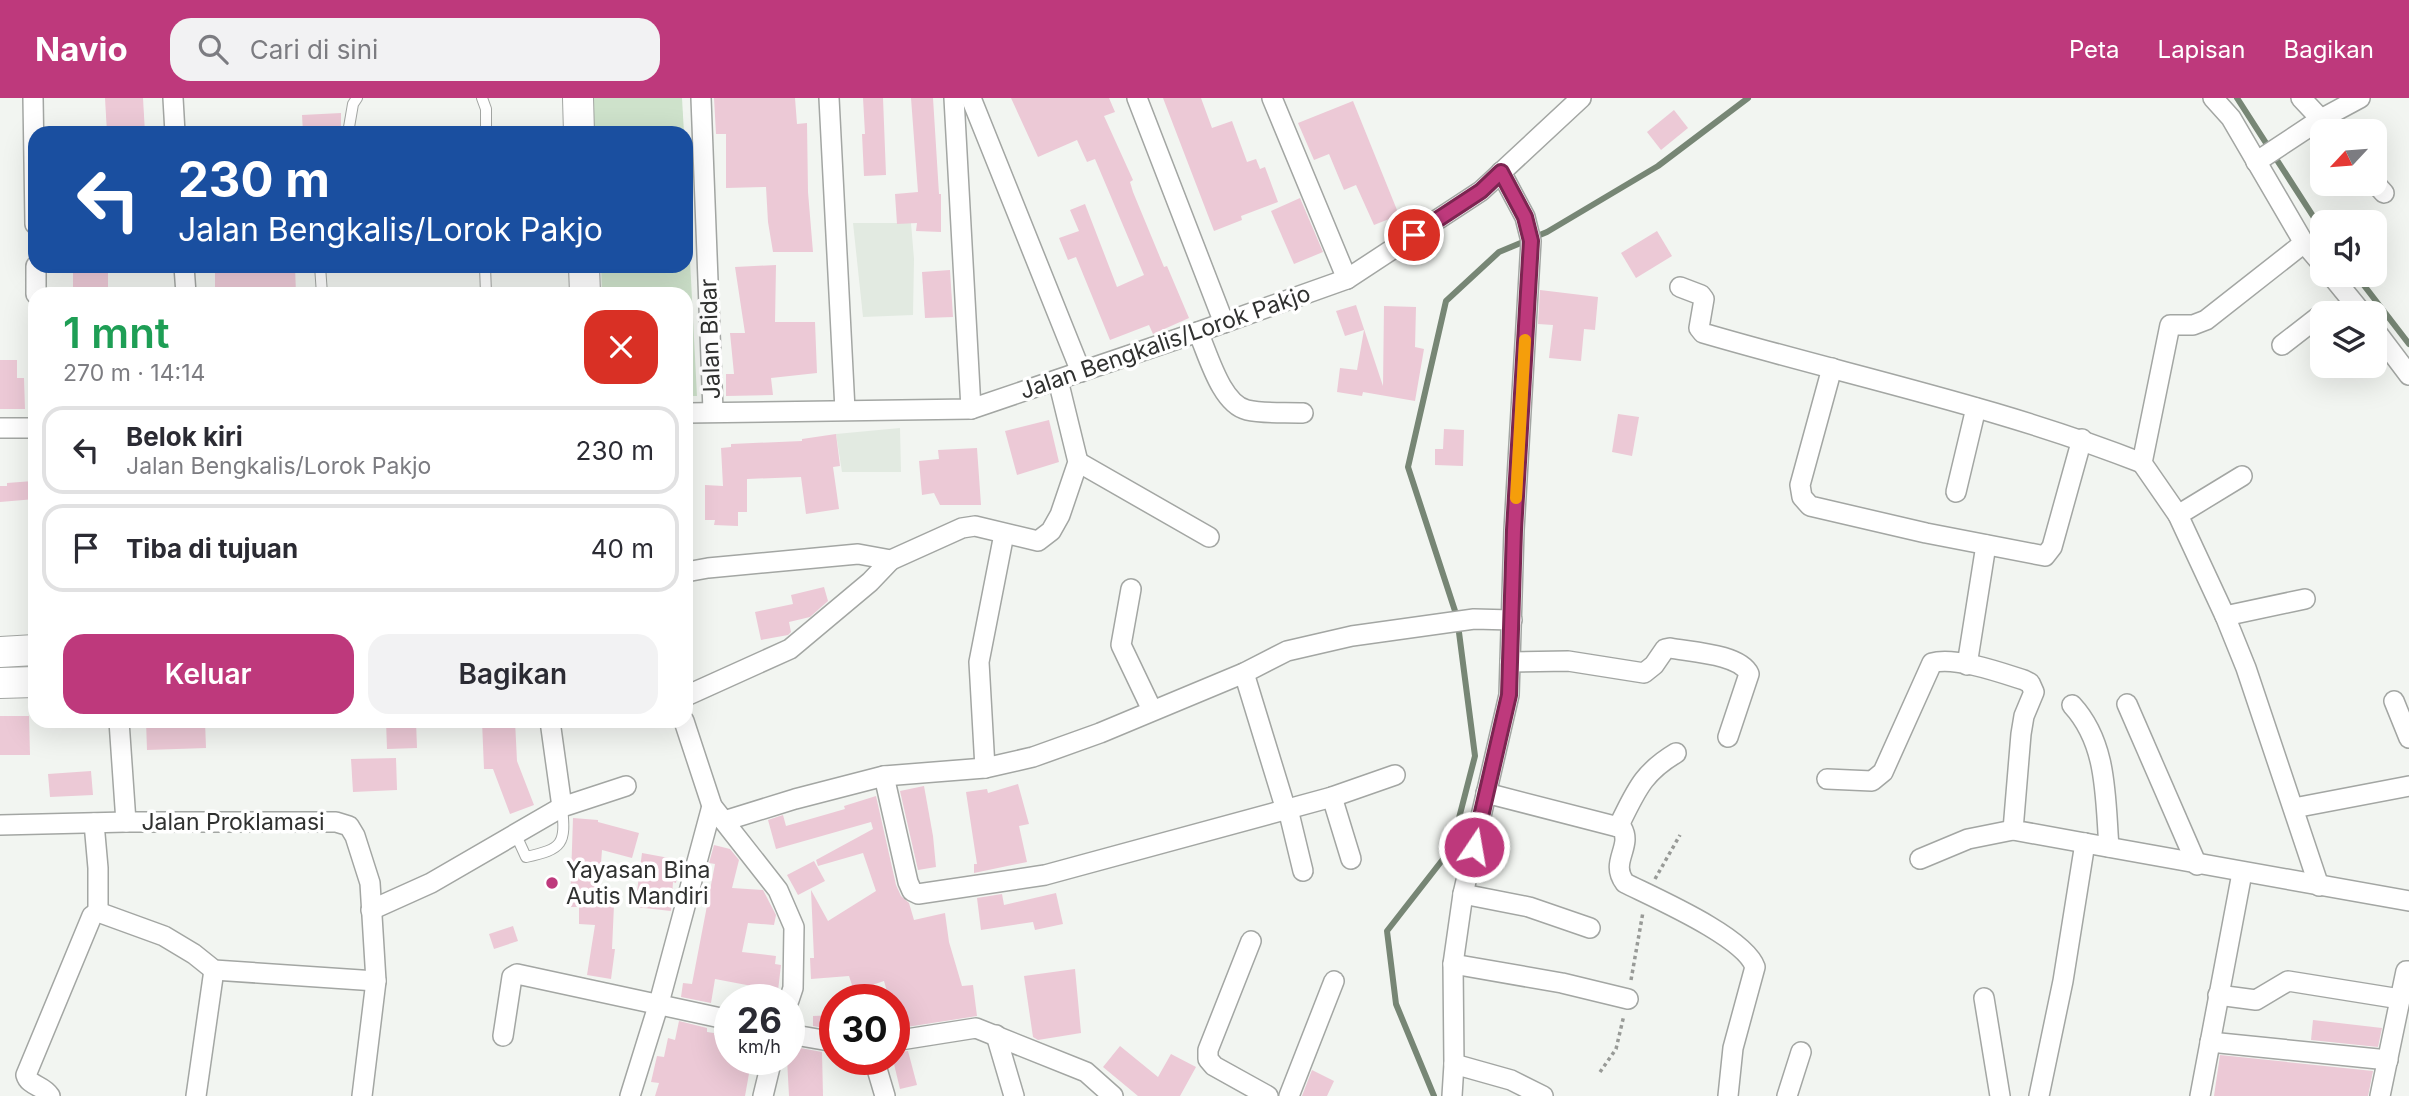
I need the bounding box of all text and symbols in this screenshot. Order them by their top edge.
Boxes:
search box [170,18,660,81]
text: Navio [35,29,128,69]
icon: search [194,30,232,68]
text: Cari di sini [250,34,378,65]
text: Peta [2069,35,2120,64]
text: Lapisan [2158,35,2245,64]
text: Bagikan [2283,35,2374,64]
north arrow [2310,119,2387,196]
map controls [2310,119,2387,378]
text: 230 m [178,150,330,209]
icon: left [63,154,154,245]
pin [1384,205,1444,265]
text: Jalan Bengkalis/Lorok Pakjo [178,210,603,249]
button: sound [2310,210,2387,287]
icon: arrive [1395,216,1433,254]
street label: Jalan Bidar [694,278,726,400]
street label: Jalan Bengkalis/Lorok Pakjo [1016,279,1314,405]
button: layers [2310,301,2387,378]
text: 1 mnt [63,307,170,358]
button: close [584,310,658,384]
text: 270 m · 14:14 [63,359,205,387]
text: Belok kiri [126,421,243,452]
icon: left [67,431,105,469]
text: 230 m [576,435,654,466]
text: Jalan Bengkalis/Lorok Pakjo [126,452,431,480]
icon: arrive [67,529,105,567]
text: Tiba di tujuan [126,533,298,564]
text: 40 m [591,533,654,564]
button: Keluar [63,634,354,714]
button: Bagikan [368,634,658,714]
street label: Jalan Proklamasi [141,808,325,836]
position arrow [1437,810,1511,884]
place label: Yayasan Bina Autis Mandiri [566,856,711,910]
marker: Yayasan Bina Autis Mandiri [544,875,560,891]
speed limit sign: 30 [819,984,910,1075]
text: 26 [737,999,782,1041]
text: km/h [738,1036,781,1057]

